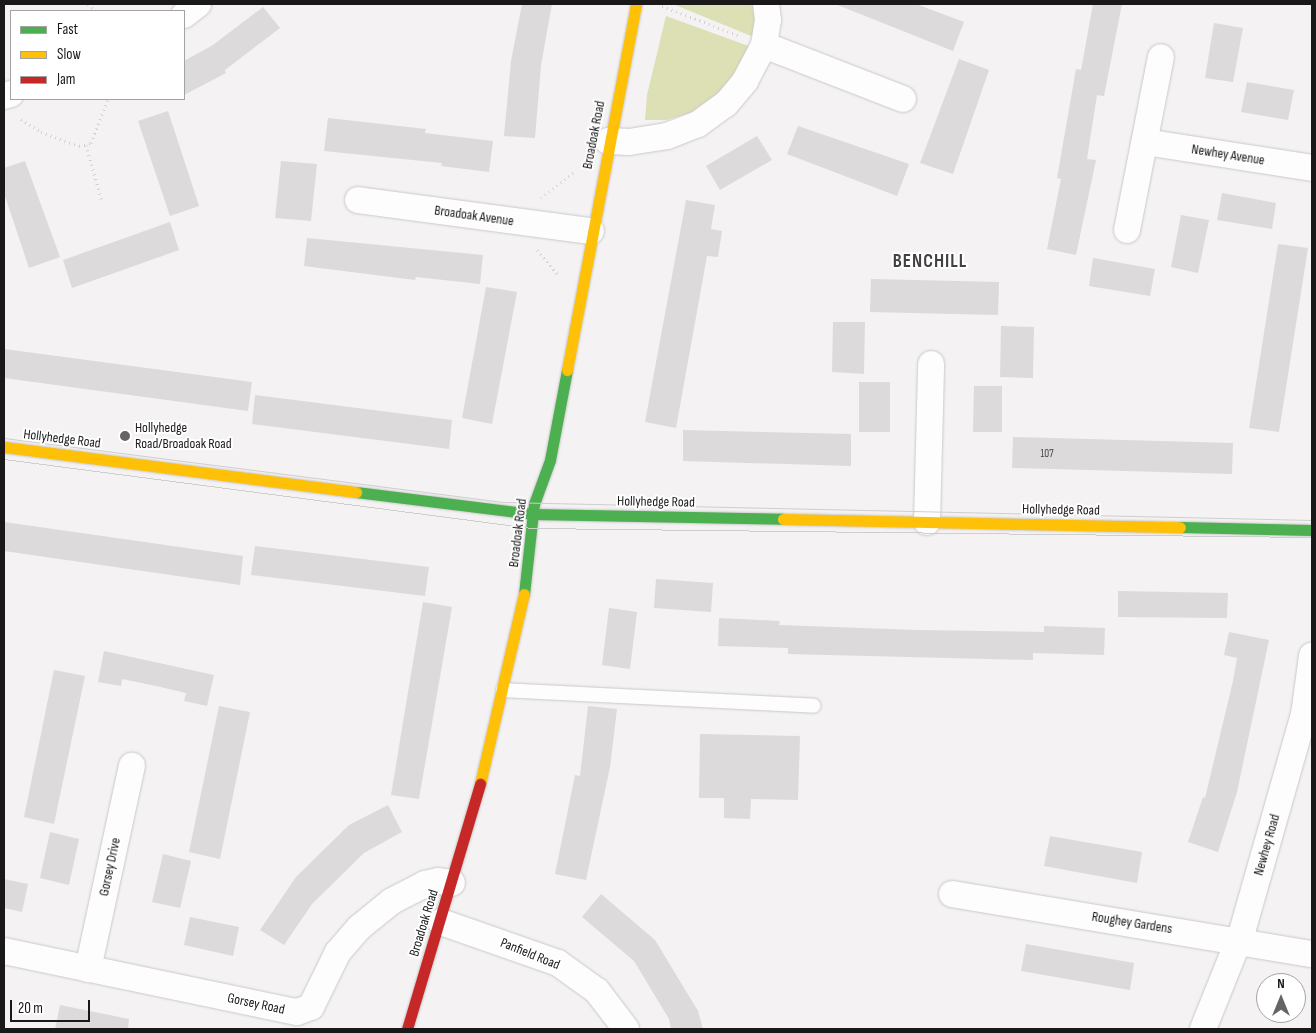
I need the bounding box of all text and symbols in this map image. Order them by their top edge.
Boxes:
legend [10,10,185,100]
text: Fast [57,20,78,39]
text: Slow [57,45,81,64]
text: Jam [57,70,75,89]
street label: Broadoak Road [579,99,609,171]
street label: Newhey Avenue [1190,141,1266,169]
street label: Broadoak Avenue [433,202,515,230]
district label: BENCHILL [892,251,968,273]
place label: Hollyhedge Road/Broadoak Road [135,420,232,452]
street label: Hollyhedge Road [22,426,102,452]
marker: Hollyhedge Road/Broadoak Road [119,430,131,442]
house number: 107 [1040,447,1054,461]
street label: Hollyhedge Road [617,493,695,511]
street label: Broadoak Road [505,498,531,568]
street label: Hollyhedge Road [1022,501,1100,519]
street label: Newhey Road [1250,812,1284,878]
street label: Gorsey Drive [96,836,124,898]
street label: Broadoak Road [406,887,442,959]
street label: Roughey Gardens [1091,908,1173,938]
street label: Panfield Road [498,934,562,974]
north arrow [1256,973,1306,1023]
text: N [1277,975,1285,992]
scale bar [12,990,92,1022]
street label: Gorsey Road [226,990,286,1018]
text: 20 m [18,999,43,1018]

